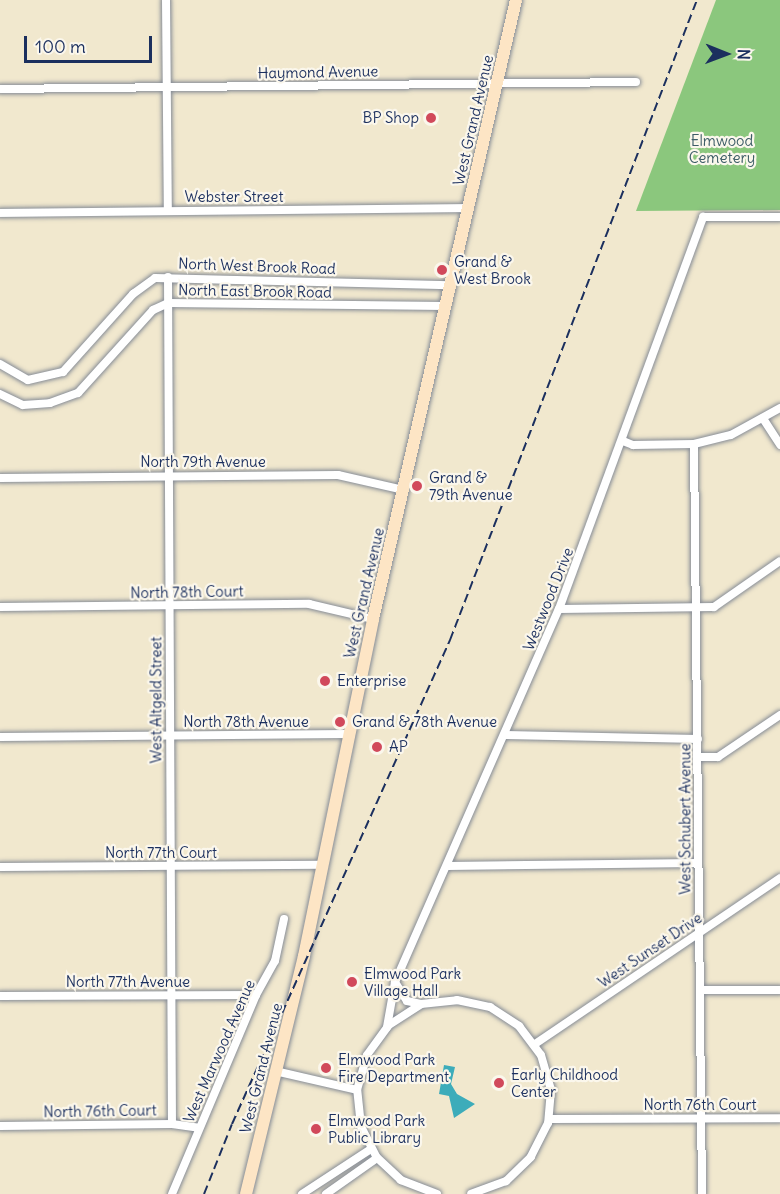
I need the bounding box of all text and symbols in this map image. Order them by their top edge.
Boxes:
scale bar [27,24,154,62]
north arrow [696,24,756,84]
text: 100 m [35,35,86,58]
text: N [734,49,754,60]
street label: West Grand Avenue [449,53,497,187]
street label: Haymond Avenue [257,62,379,82]
place label: BP Shop [363,109,419,127]
marker: BP Shop [424,111,438,125]
park label: Elmwood Cemetery [689,131,755,166]
street label: Webster Street [185,188,283,206]
place label: Grand & West Brook [454,252,531,287]
street label: North West Brook Road [178,254,336,278]
marker: Grand & West Brook [435,263,449,277]
street label: North East Brook Road [178,281,332,301]
street label: North 79th Avenue [140,453,266,471]
place label: Grand & 79th Avenue [429,468,513,503]
marker: Grand & 79th Avenue [410,479,424,493]
street label: West Grand Avenue [340,526,388,660]
street label: Westwood Drive [519,545,577,653]
street label: North 78th Court [130,582,244,602]
street label: West Altgeld Street [147,637,165,763]
place label: Enterprise [337,672,406,690]
marker: Enterprise [318,674,332,688]
street label: North 78th Avenue [183,713,309,731]
place label: Grand & 78th Avenue [352,713,497,731]
marker: Grand & 78th Avenue [333,715,347,729]
place label: AP [389,738,408,756]
marker: AP [370,740,384,754]
street label: West Schubert Avenue [676,743,694,895]
street label: North 77th Court [105,844,217,862]
street label: West Sunset Drive [595,909,705,991]
place label: Elmwood Park Village Hall [364,964,461,999]
street label: North 77th Avenue [66,973,190,991]
marker: Elmwood Park Village Hall [345,975,359,989]
street label: West Marwood Avenue [179,977,259,1125]
street label: West Grand Avenue [236,1001,286,1135]
place label: Elmwood Park Fire Department [338,1050,449,1085]
marker: Elmwood Park Fire Department [319,1061,333,1075]
place label: Early Childhood Center [511,1065,618,1100]
marker: Early Childhood Center [492,1076,506,1090]
street label: North 76th Court [643,1096,757,1114]
street label: North 76th Court [43,1101,157,1121]
place label: Elmwood Park Public Library [328,1111,425,1146]
marker: Elmwood Park Public Library [309,1122,323,1136]

